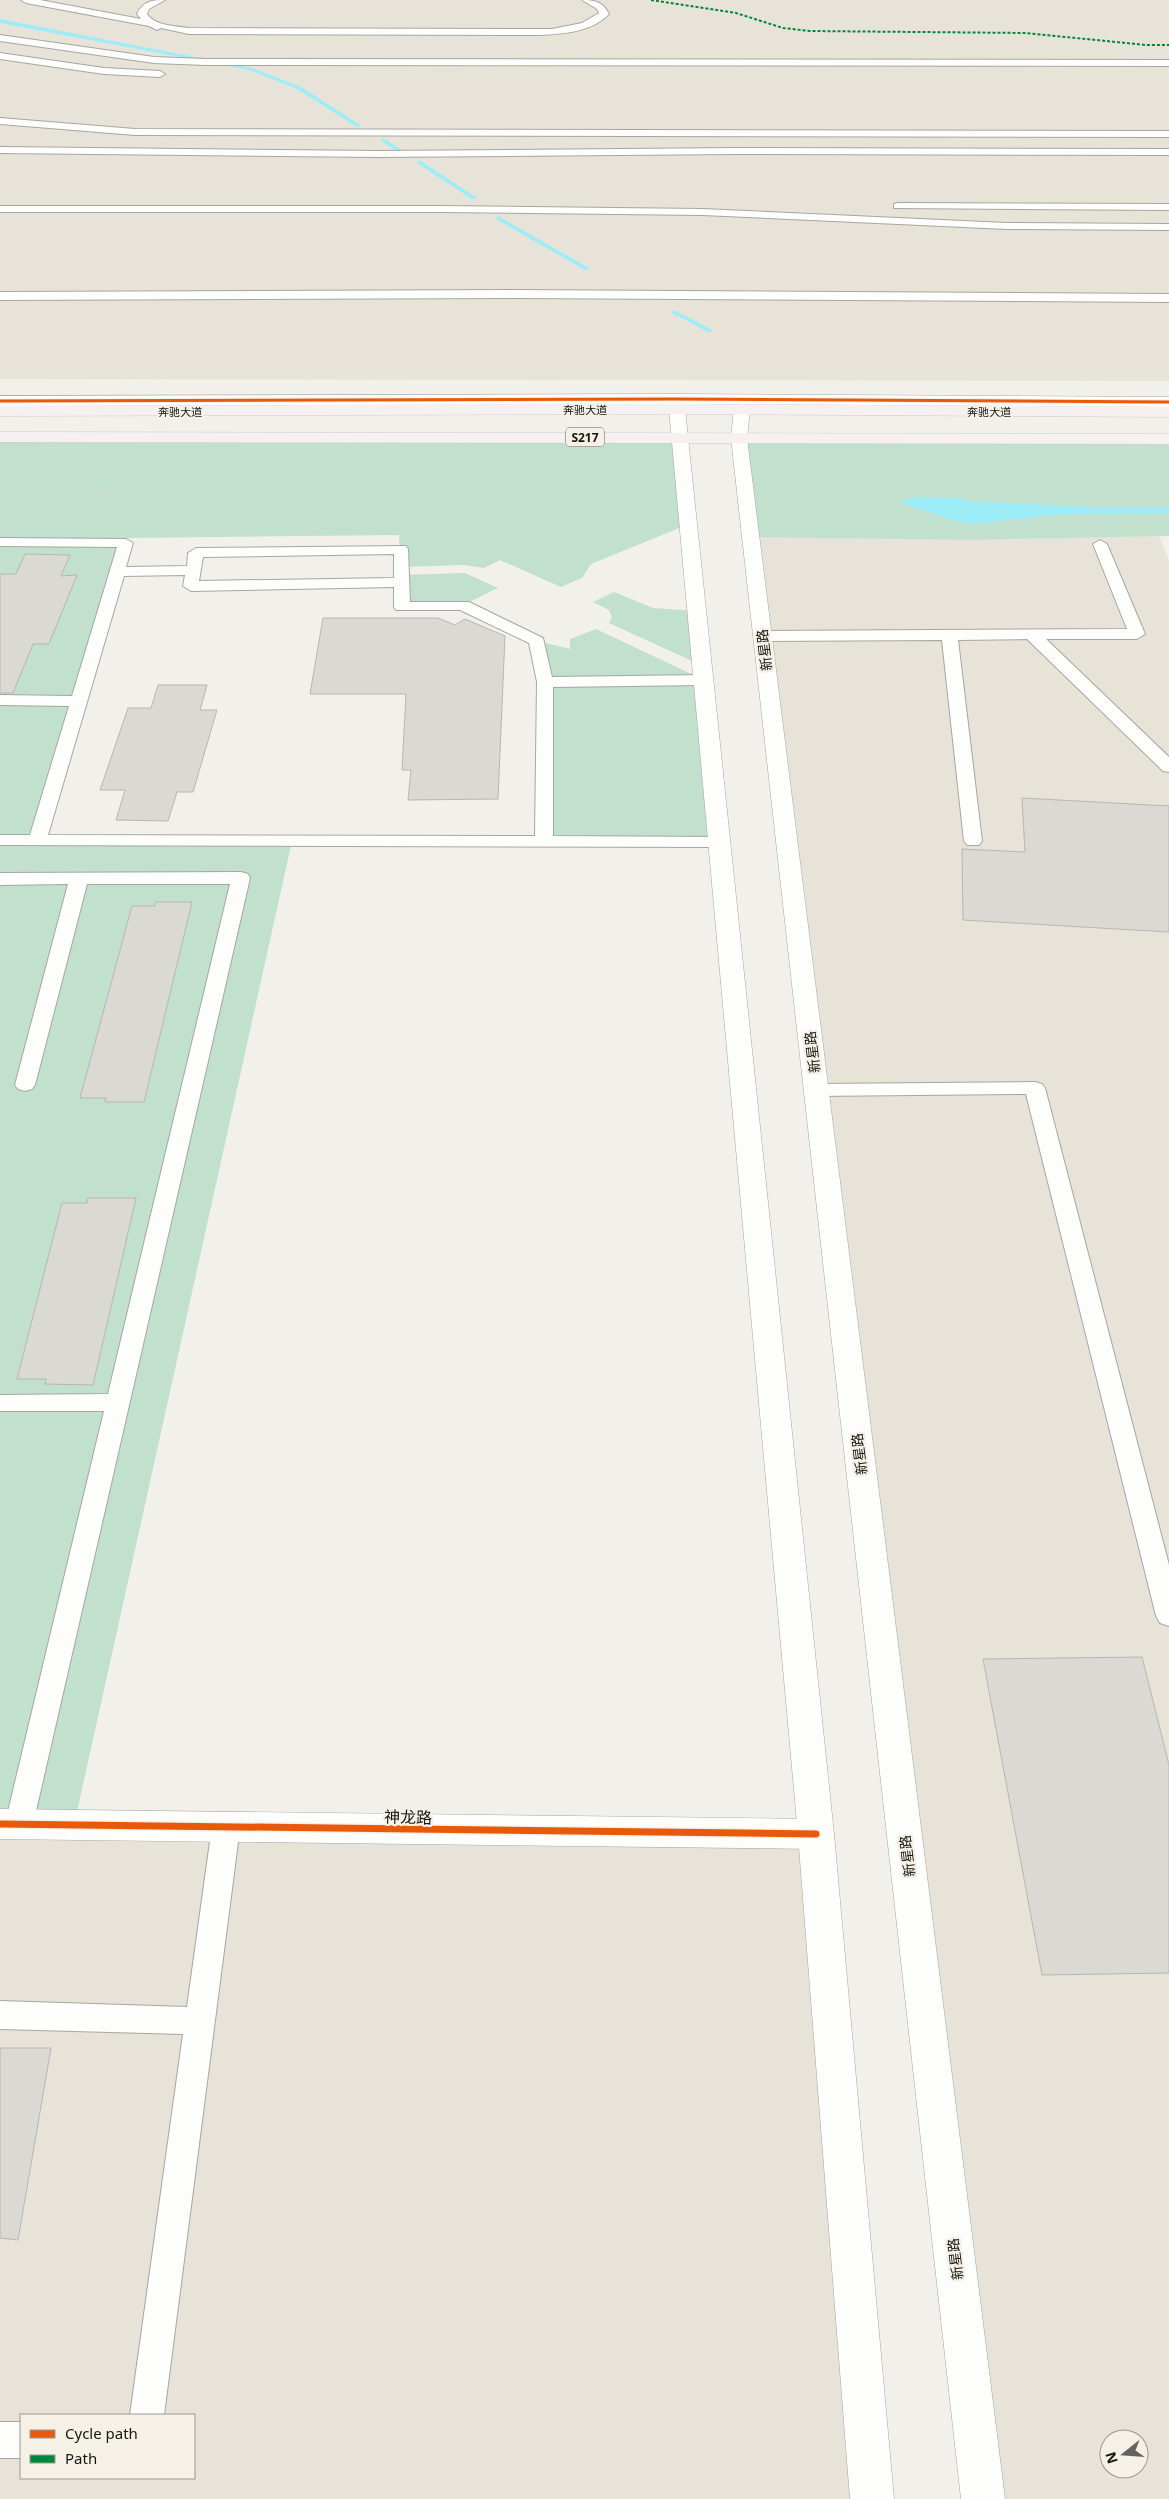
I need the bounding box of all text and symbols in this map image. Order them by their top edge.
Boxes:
street label: 奔驰大道 [563,402,607,417]
street label: 奔驰大道 [158,404,202,419]
street label: 奔驰大道 [967,404,1011,419]
road number: S217 [566,428,604,447]
street label: 新星路 [752,628,776,672]
street label: 新星路 [800,1030,824,1074]
street label: 新星路 [847,1432,871,1476]
street label: 神龙路 [384,1806,432,1828]
street label: 新星路 [895,1834,919,1878]
street label: 新星路 [943,2237,967,2281]
legend [20,2414,195,2479]
text: Cycle path [65,2423,138,2443]
north arrow [1099,2429,1149,2479]
text: Path [65,2448,97,2468]
text: N [1100,2450,1122,2466]

